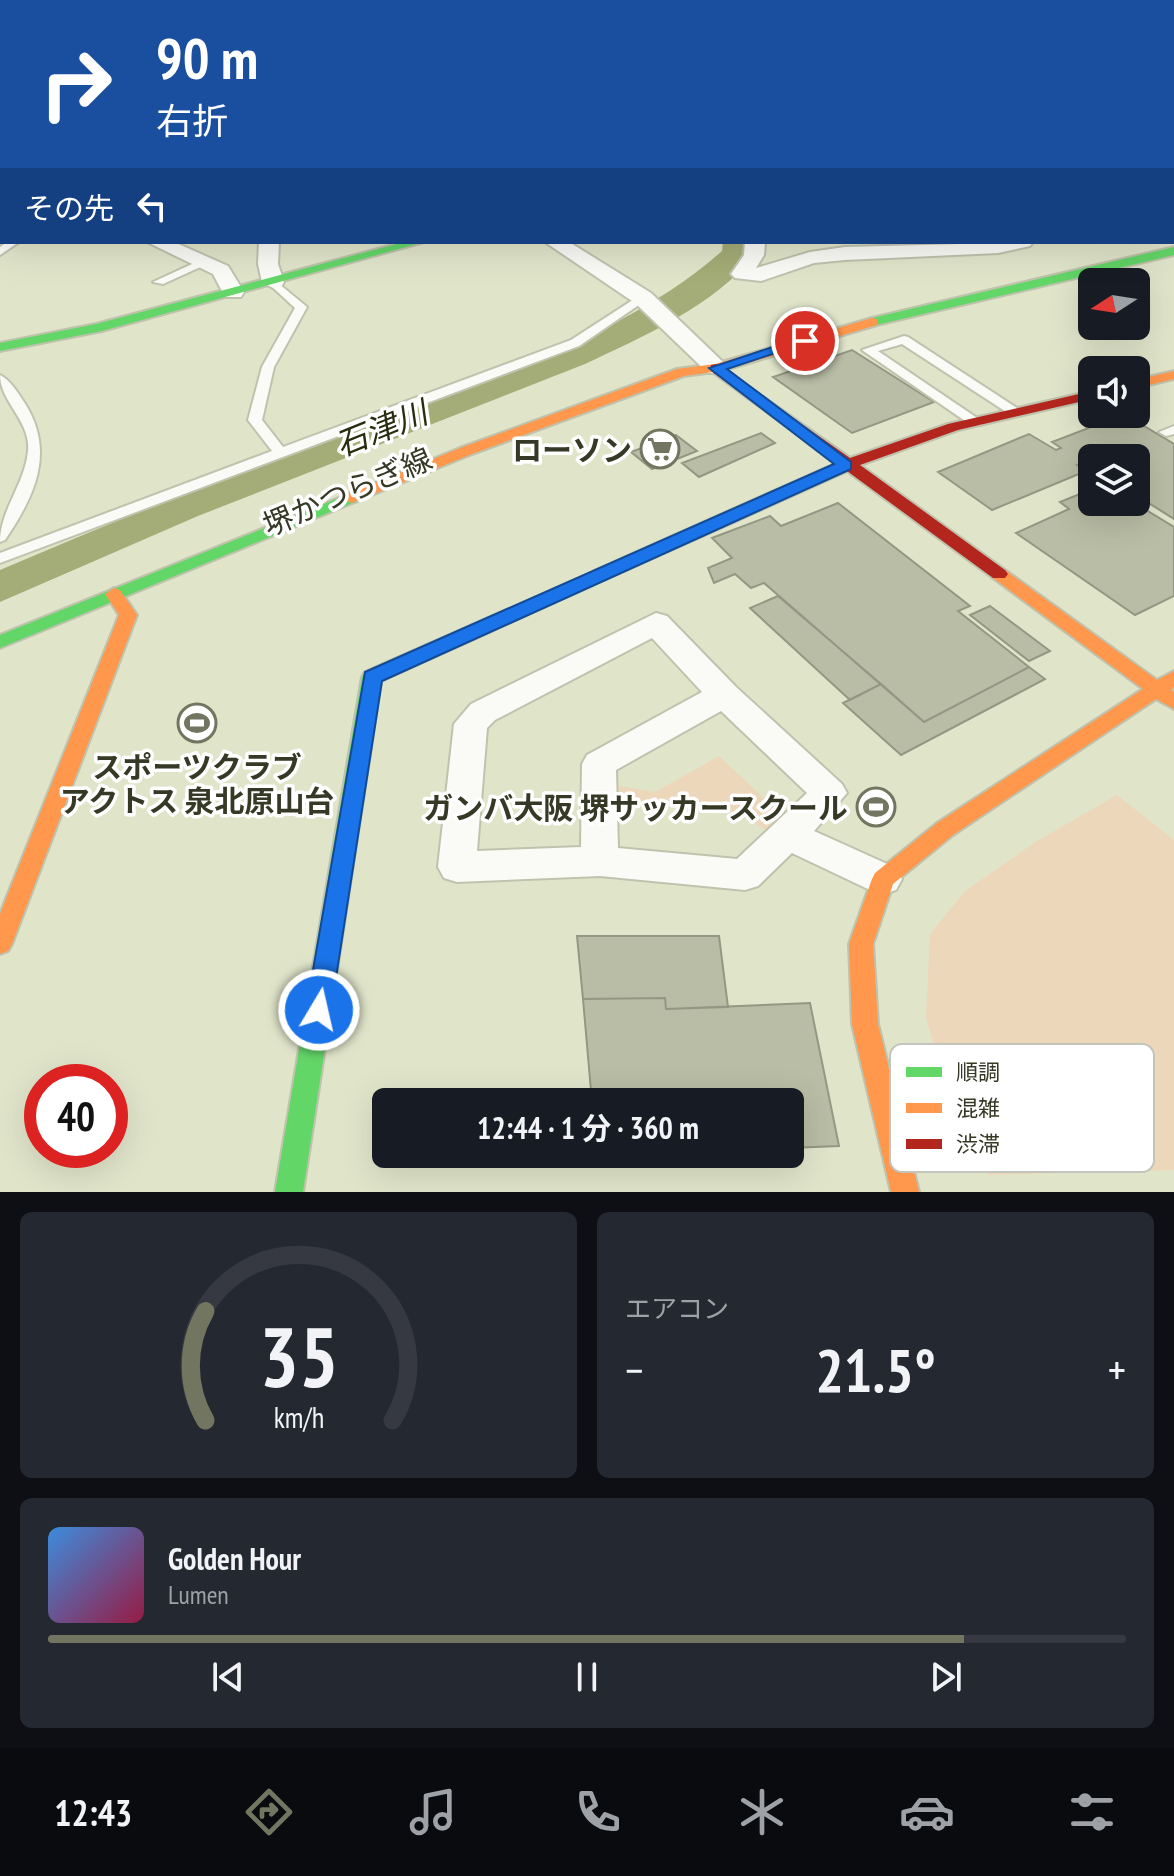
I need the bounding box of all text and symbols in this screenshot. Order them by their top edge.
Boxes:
text: 90 m [156,22,258,94]
icon: right [24,32,128,136]
text: 右折 [156,97,228,144]
icon: left [130,184,174,228]
text: その先 [24,188,114,227]
north arrow [1078,268,1150,340]
map controls [1078,268,1150,516]
pin [771,307,839,375]
icon: arrive [783,319,827,363]
button: sound [1078,356,1150,428]
water label: 石津川 [329,389,436,465]
supermarket icon: ローソン [639,428,681,470]
place label: ローソン [512,430,632,469]
street label: 堺かつらぎ線 [257,438,437,544]
button: layers [1078,444,1150,516]
sports icon: スポーツクラブ アクトス 泉北原山台 [176,702,218,744]
place label: スポーツクラブ アクトス 泉北原山台 [60,747,334,820]
sports icon: ガンバ大阪 堺サッカースクール [855,786,897,828]
place label: ガンバ大阪 堺サッカースクール [423,788,848,827]
position arrow [277,968,361,1052]
legend [890,1044,1154,1172]
text: 順調 [956,1058,1000,1086]
speed limit sign: 40 [24,1064,128,1168]
text: 混雑 [956,1094,1000,1122]
text: 12:44 · 1 分 · 360 m [477,1108,699,1147]
text: 渋滞 [956,1130,1000,1158]
text: エアコン [625,1292,729,1325]
text: 35 [259,1302,338,1410]
text: 21.5° [815,1331,936,1409]
text: − [625,1341,643,1398]
text: + [1108,1341,1126,1398]
text: km/h [273,1399,324,1436]
text: Golden Hour [168,1539,301,1578]
text: Lumen [168,1578,229,1611]
icon: previous [206,1655,250,1699]
icon: pause [565,1655,609,1699]
icon: next [924,1655,968,1699]
icon: directions [241,1784,297,1840]
icon: music [405,1784,461,1840]
icon: phone [570,1784,626,1840]
icon: climate [734,1784,790,1840]
icon: car [899,1784,955,1840]
icon: filters [1064,1784,1120,1840]
text: 12:43 [54,1789,132,1836]

